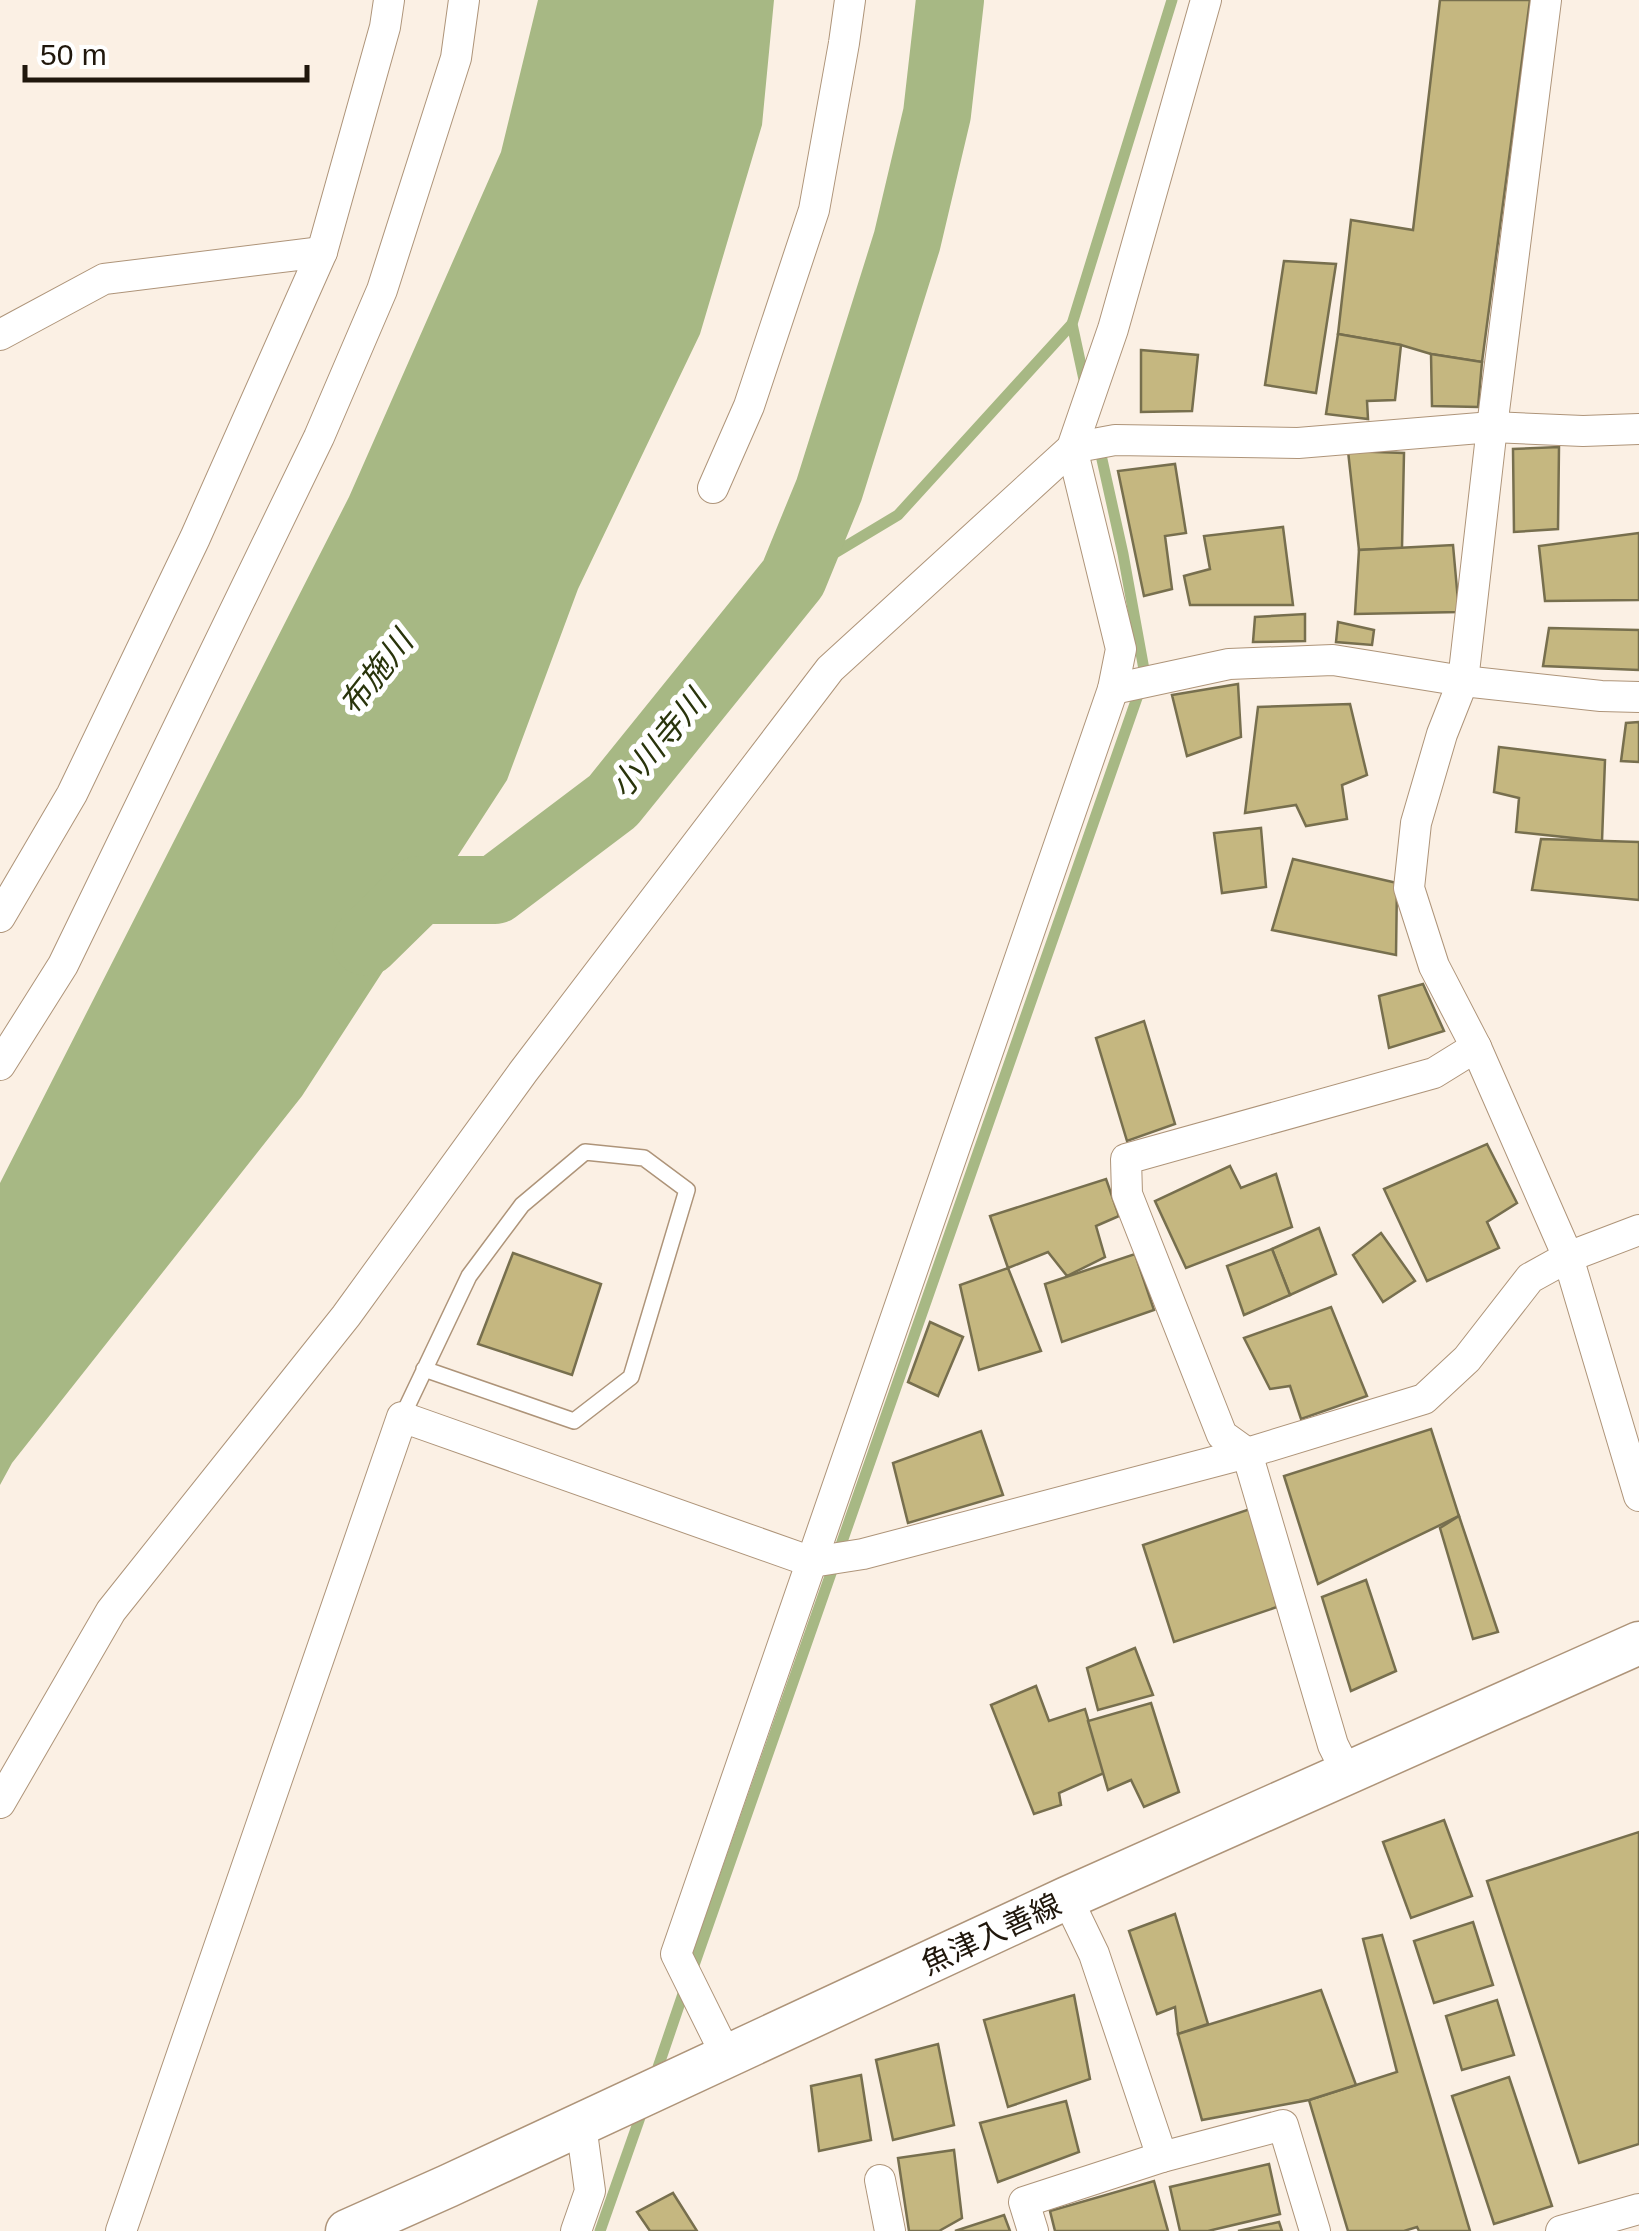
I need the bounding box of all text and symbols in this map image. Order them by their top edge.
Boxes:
scale bar [25,20,308,82]
text: 50 m [40,38,107,71]
water label: 布施川 [332,622,422,722]
water label: 小川寺川 [603,681,715,805]
street label: 魚津入善線 [916,1887,1066,1981]

